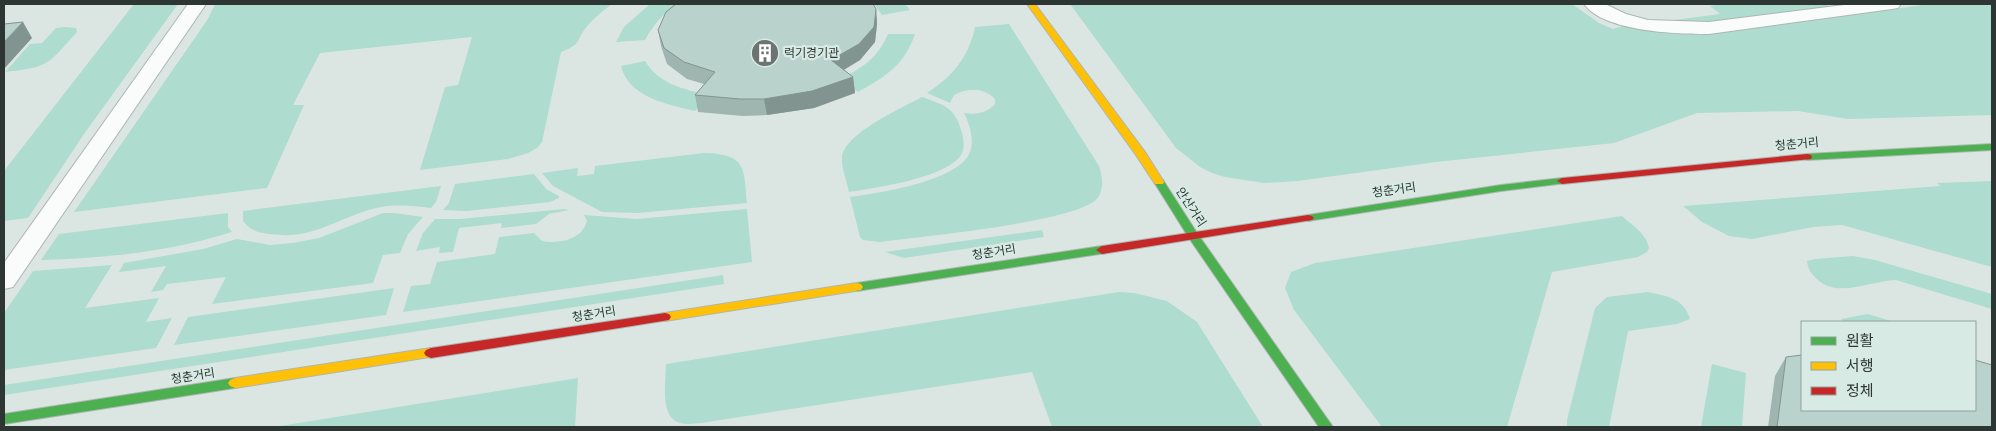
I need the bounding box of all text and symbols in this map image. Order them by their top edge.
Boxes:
building icon: 력기경기관 [750,38,780,68]
place label: 력기경기관 [784,46,839,60]
street label: 청춘거리 [1774,135,1820,153]
street label: 청춘거리 [1371,180,1417,200]
street label: 안산거리 [1173,185,1209,229]
street label: 청춘거리 [971,242,1017,262]
street label: 청춘거리 [571,304,617,324]
legend [1801,321,1976,411]
text: 원활 [1846,332,1874,350]
text: 서행 [1846,357,1874,375]
street label: 청춘거리 [170,366,216,386]
text: 정체 [1846,382,1874,400]

